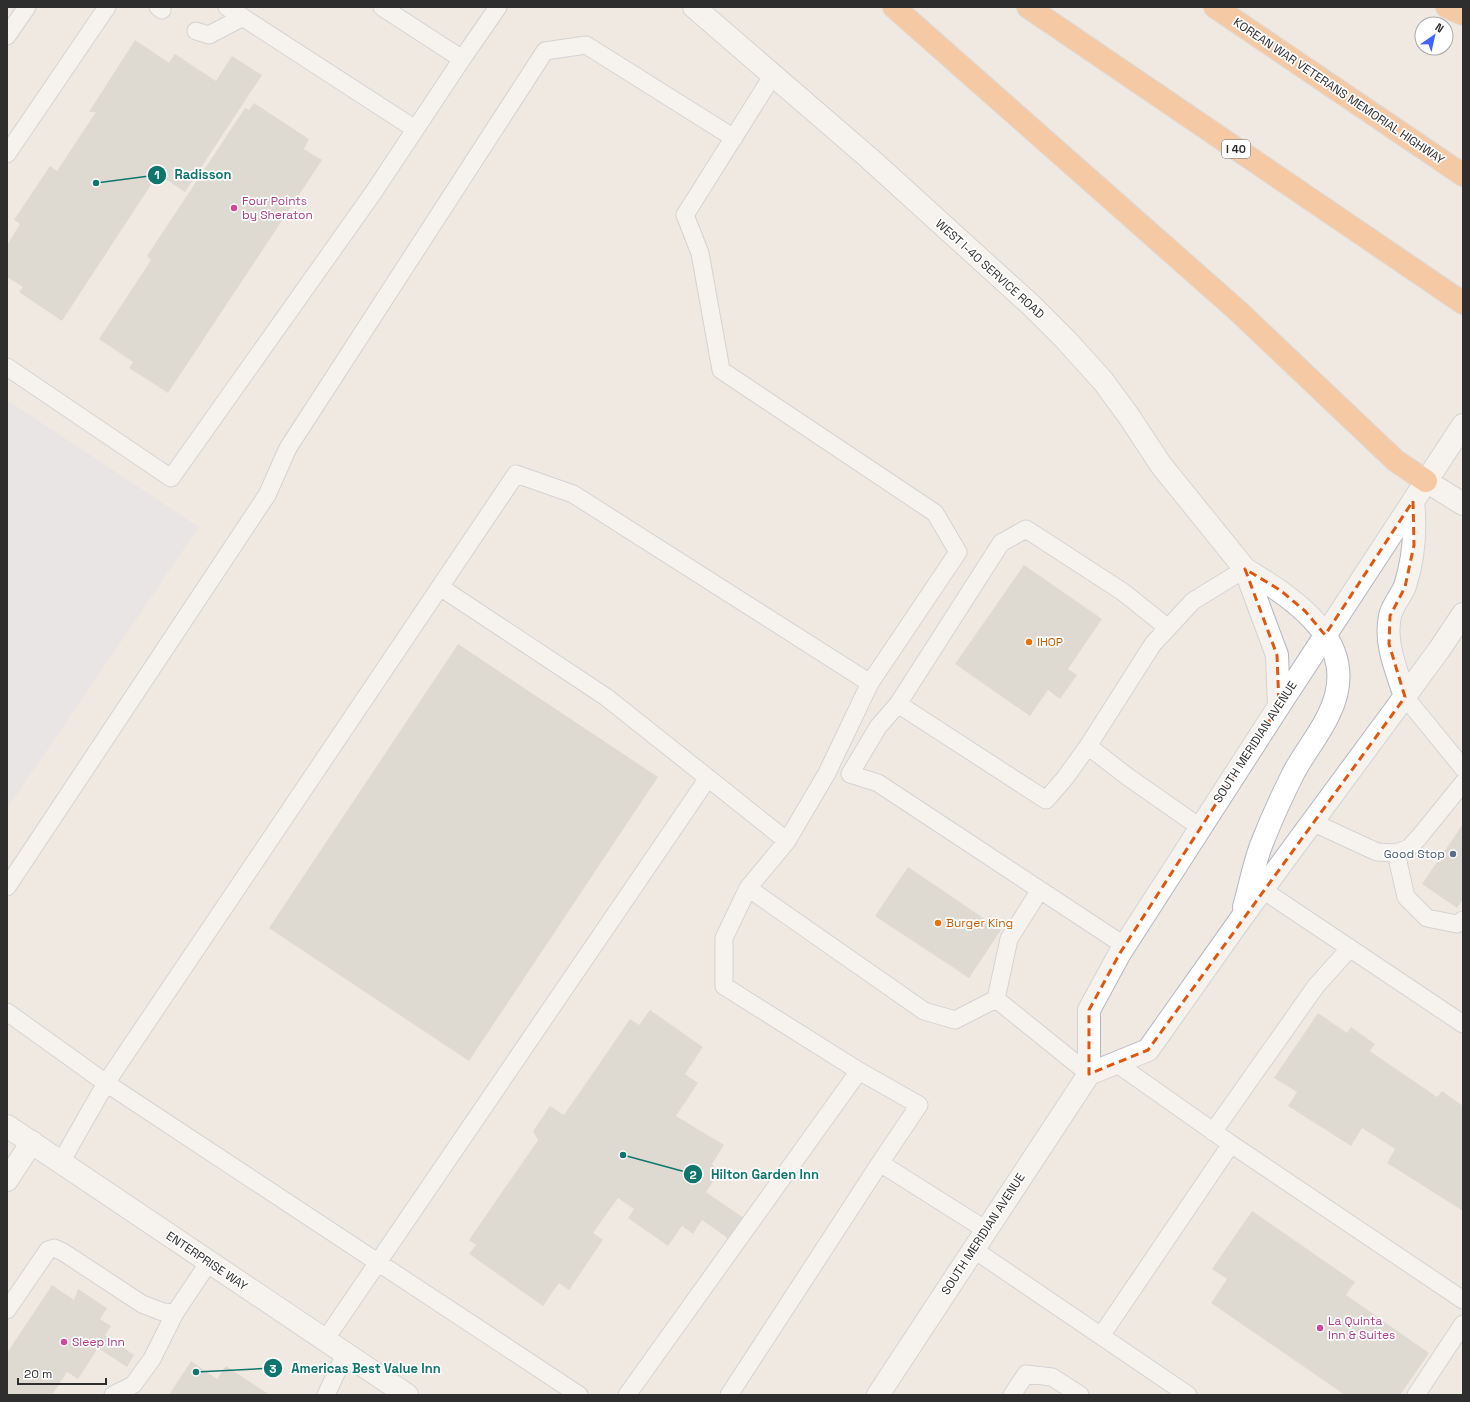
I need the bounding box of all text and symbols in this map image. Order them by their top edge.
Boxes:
street label: KOREAN WAR VETERANS MEMORIAL HIGHWAY [1231,15,1447,167]
north arrow [1414,16,1454,56]
road number: I 40 [1222,140,1250,158]
callout: Radisson [147,162,240,187]
text: Radisson [175,166,231,183]
text: 1 [154,167,160,183]
place label: Four Points by Sheraton [242,193,313,223]
marker: Four Points by Sheraton [229,203,239,213]
street label: WEST I-40 SERVICE ROAD [932,216,1048,322]
place label: IHOP [1037,634,1063,650]
marker: IHOP [1024,637,1034,647]
street label: SOUTH MERIDIAN AVENUE [1210,678,1301,806]
place label: Good Stop [1384,846,1445,862]
marker: Good Stop [1448,849,1458,859]
place label: Burger King [946,915,1013,931]
marker: Burger King [933,918,943,928]
callout: Hilton Garden Inn [683,1162,827,1187]
text: Hilton Garden Inn [711,1166,819,1183]
text: 2 [689,1167,697,1183]
street label: SOUTH MERIDIAN AVENUE [938,1170,1029,1298]
street label: ENTERPRISE WAY [163,1228,251,1295]
place label: La Quinta Inn & Suites [1328,1313,1395,1343]
marker: La Quinta Inn & Suites [1315,1323,1325,1333]
place label: Sleep Inn [72,1334,125,1350]
marker: Sleep Inn [59,1337,69,1347]
callout: Americas Best Value Inn [263,1356,449,1381]
scale bar [18,1360,106,1386]
text: Americas Best Value Inn [291,1360,441,1377]
text: 3 [269,1361,277,1377]
text: 20 m [24,1366,52,1382]

